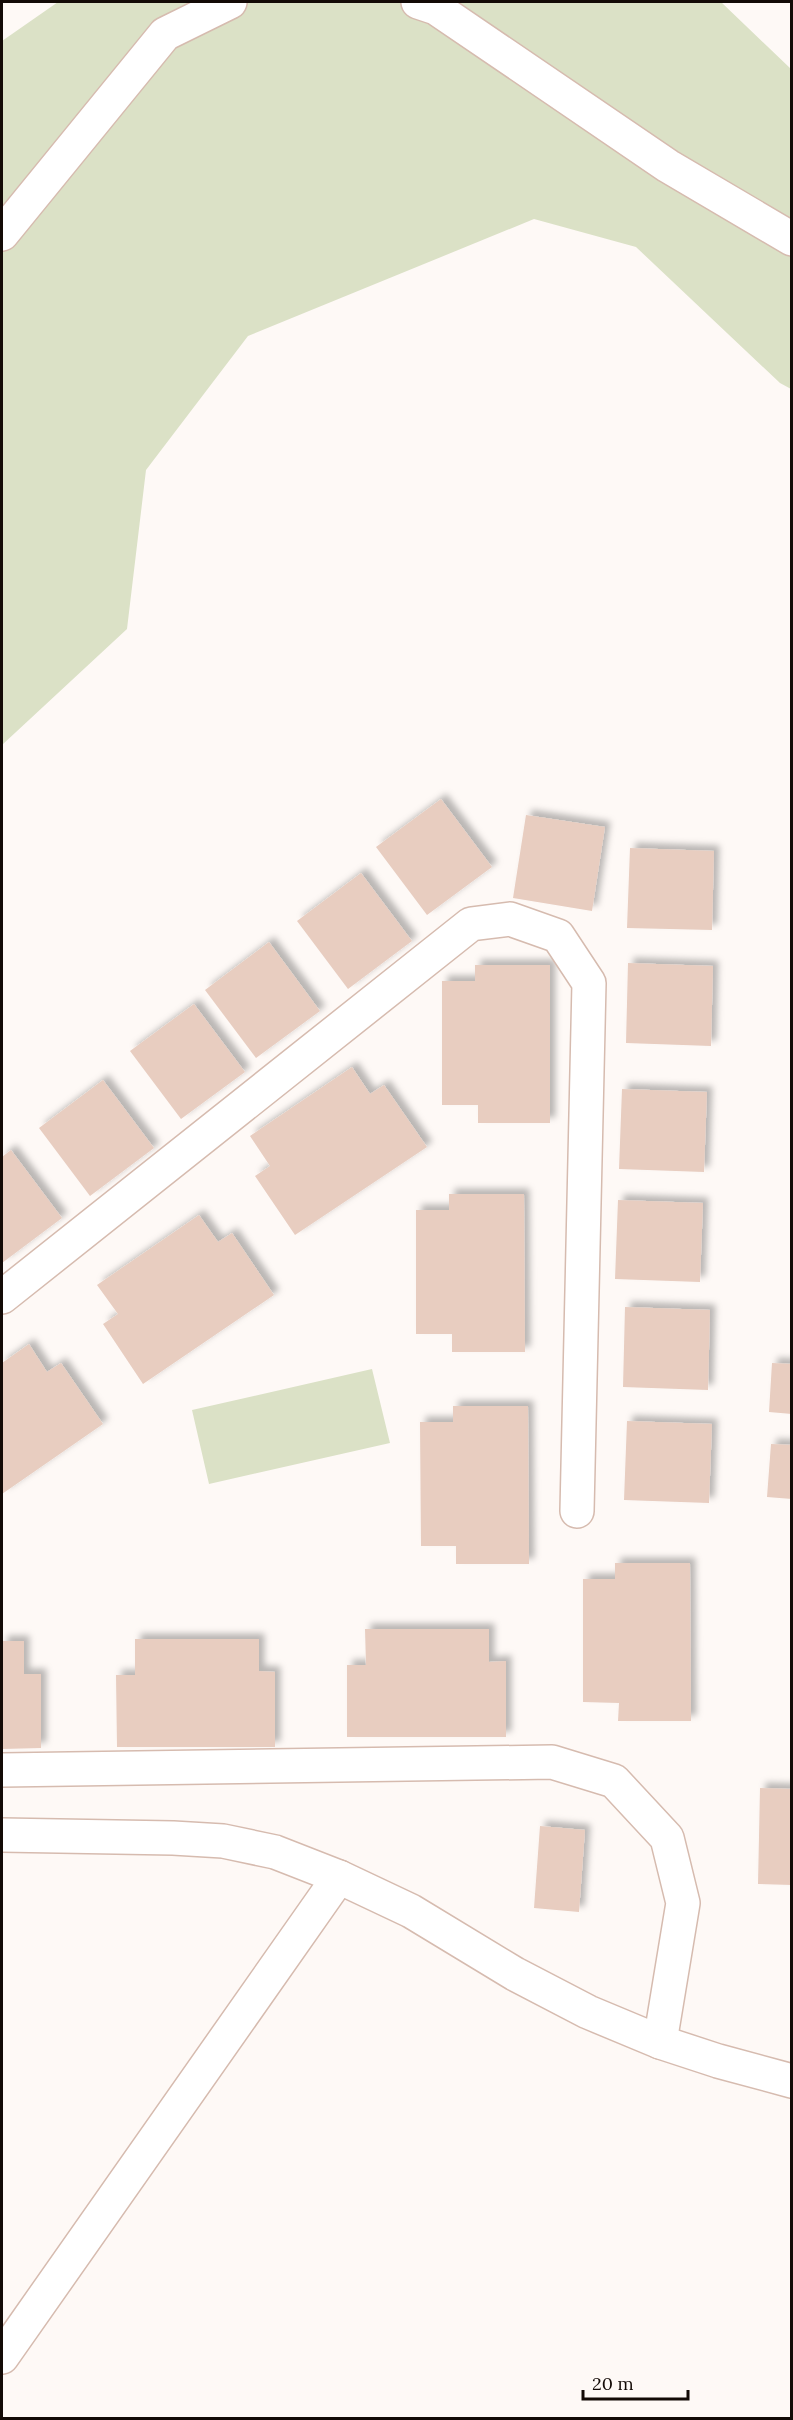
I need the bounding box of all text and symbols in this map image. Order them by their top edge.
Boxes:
scale bar [583,2363,688,2401]
text: 20 m [592,2372,634,2395]

